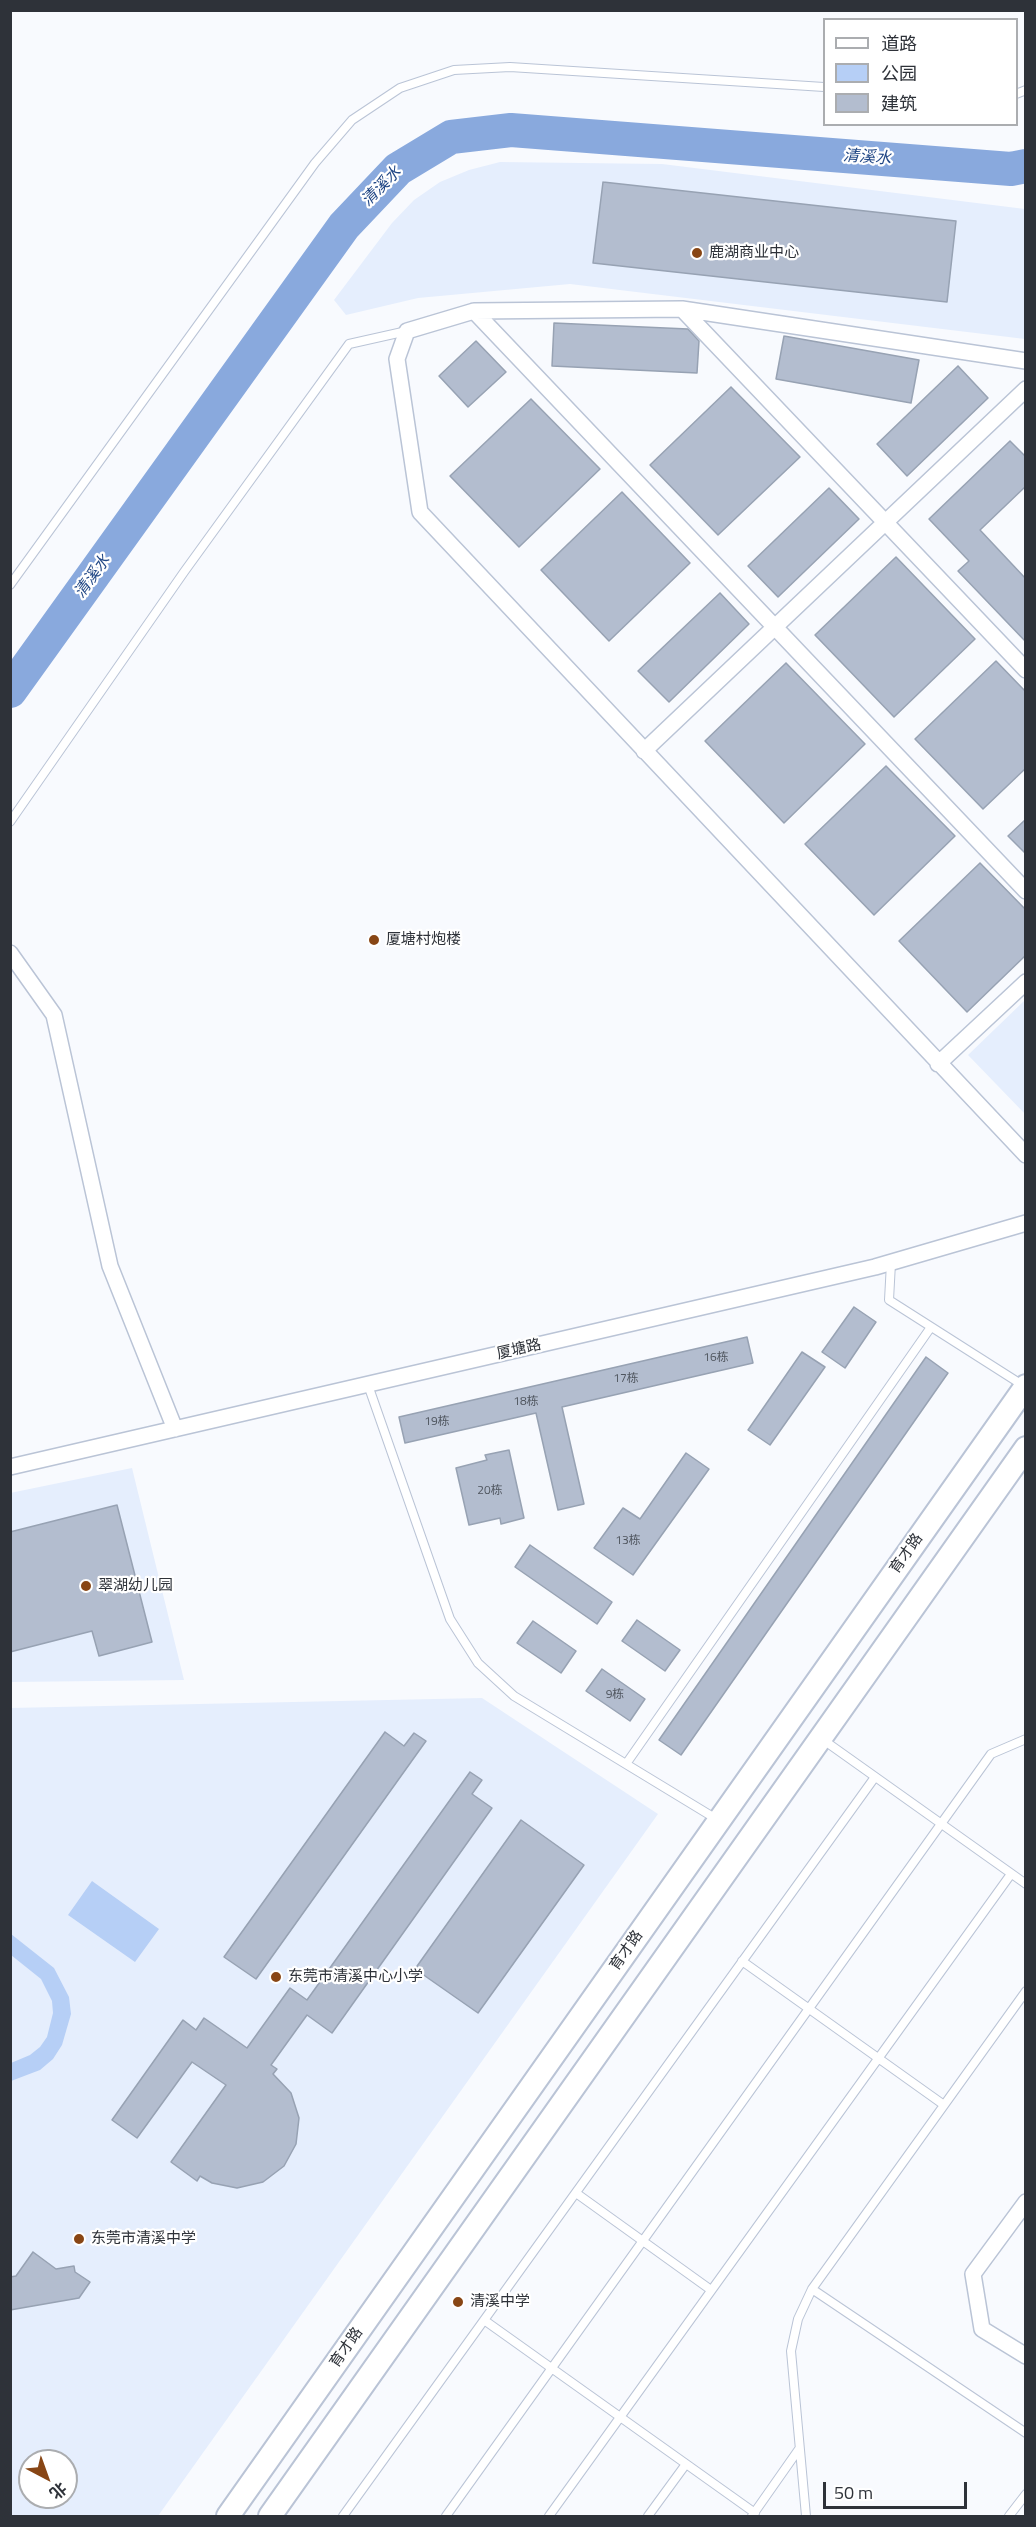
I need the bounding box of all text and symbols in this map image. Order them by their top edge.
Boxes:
legend [823,18,1018,126]
text: 道路 [881,30,917,57]
text: 公园 [881,60,917,87]
text: 建筑 [881,90,917,117]
water label: 清溪水 [842,147,892,169]
water label: 清溪水 [358,163,406,211]
place label: 鹿湖商业中心 [709,244,799,262]
marker: 鹿湖商业中心 [690,246,704,260]
water label: 清溪水 [71,552,115,602]
place label: 厦塘村炮楼 [386,931,461,949]
marker: 厦塘村炮楼 [367,933,381,947]
street label: 厦塘路 [495,1336,543,1364]
house number: 16栋 [703,1351,729,1365]
house number: 17栋 [613,1372,639,1386]
house number: 18栋 [513,1395,539,1409]
house number: 19栋 [424,1415,450,1429]
house number: 20栋 [477,1484,503,1498]
street label: 育才路 [887,1530,927,1578]
house number: 13栋 [615,1534,641,1548]
place label: 翠湖幼儿园 [98,1577,173,1595]
marker: 翠湖幼儿园 [79,1579,93,1593]
house number: 9栋 [606,1688,624,1702]
street label: 育才路 [607,1927,647,1975]
place label: 东莞市清溪中心小学 [288,1968,423,1986]
marker: 东莞市清溪中心小学 [269,1970,283,1984]
place label: 东莞市清溪中学 [91,2230,196,2248]
marker: 东莞市清溪中学 [72,2232,86,2246]
place label: 清溪中学 [470,2293,530,2311]
marker: 清溪中学 [451,2295,465,2309]
street label: 育才路 [327,2324,367,2372]
north arrow [18,2449,78,2509]
scale bar [826,2470,970,2508]
text: 北 [45,2477,72,2505]
text: 50 m [834,2479,873,2506]

